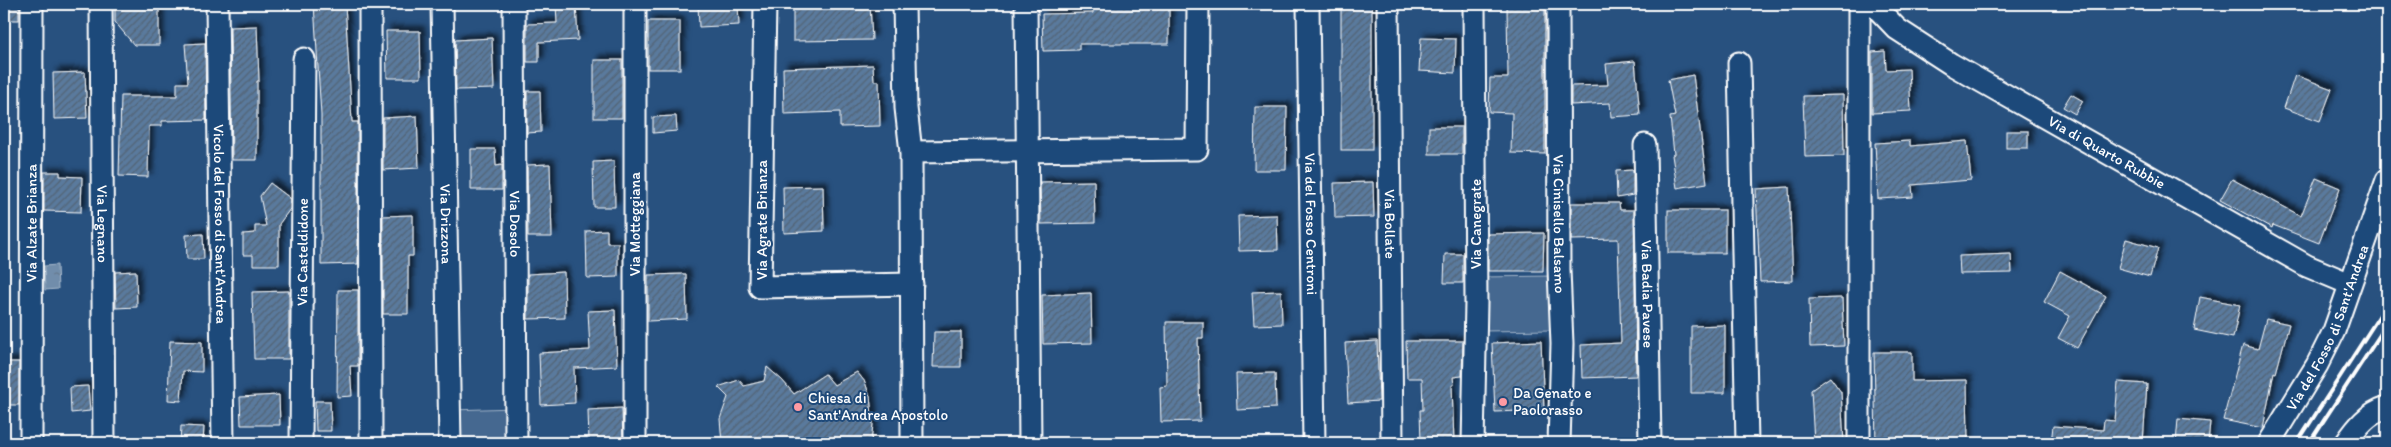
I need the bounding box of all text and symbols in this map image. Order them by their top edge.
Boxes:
street label: Via di Quarto Rubbie [2045,112,2168,193]
street label: Vicolo del Fosso di Sant'Andrea [210,124,230,325]
street label: Via del Fosso Centroni [1301,153,1321,295]
street label: Via Cinisello Balsamo [1550,155,1569,294]
street label: Via Agrate Brianza [753,160,771,280]
street label: Via Alzate Brianza [22,164,41,282]
street label: Via Motteggiana [626,172,644,276]
street label: Via Canegrate [1467,179,1485,269]
street label: Via Drizzona [436,184,456,265]
street label: Via Legnano [93,185,112,263]
street label: Via Bollate [1381,189,1399,259]
street label: Via Dosolo [506,191,524,257]
street label: Via Casteldidone [293,198,312,306]
street label: Via Badia Pavese [1638,240,1657,348]
street label: Via del Fosso di Sant'Andrea [2282,242,2373,414]
place label: Da Genato e Paolorasso [1513,384,1592,419]
place label: Chiesa di Sant'Andrea Apostolo [808,389,948,424]
marker: Da Genato e Paolorasso [1497,396,1509,408]
marker: Chiesa di Sant'Andrea Apostolo [792,401,804,413]

